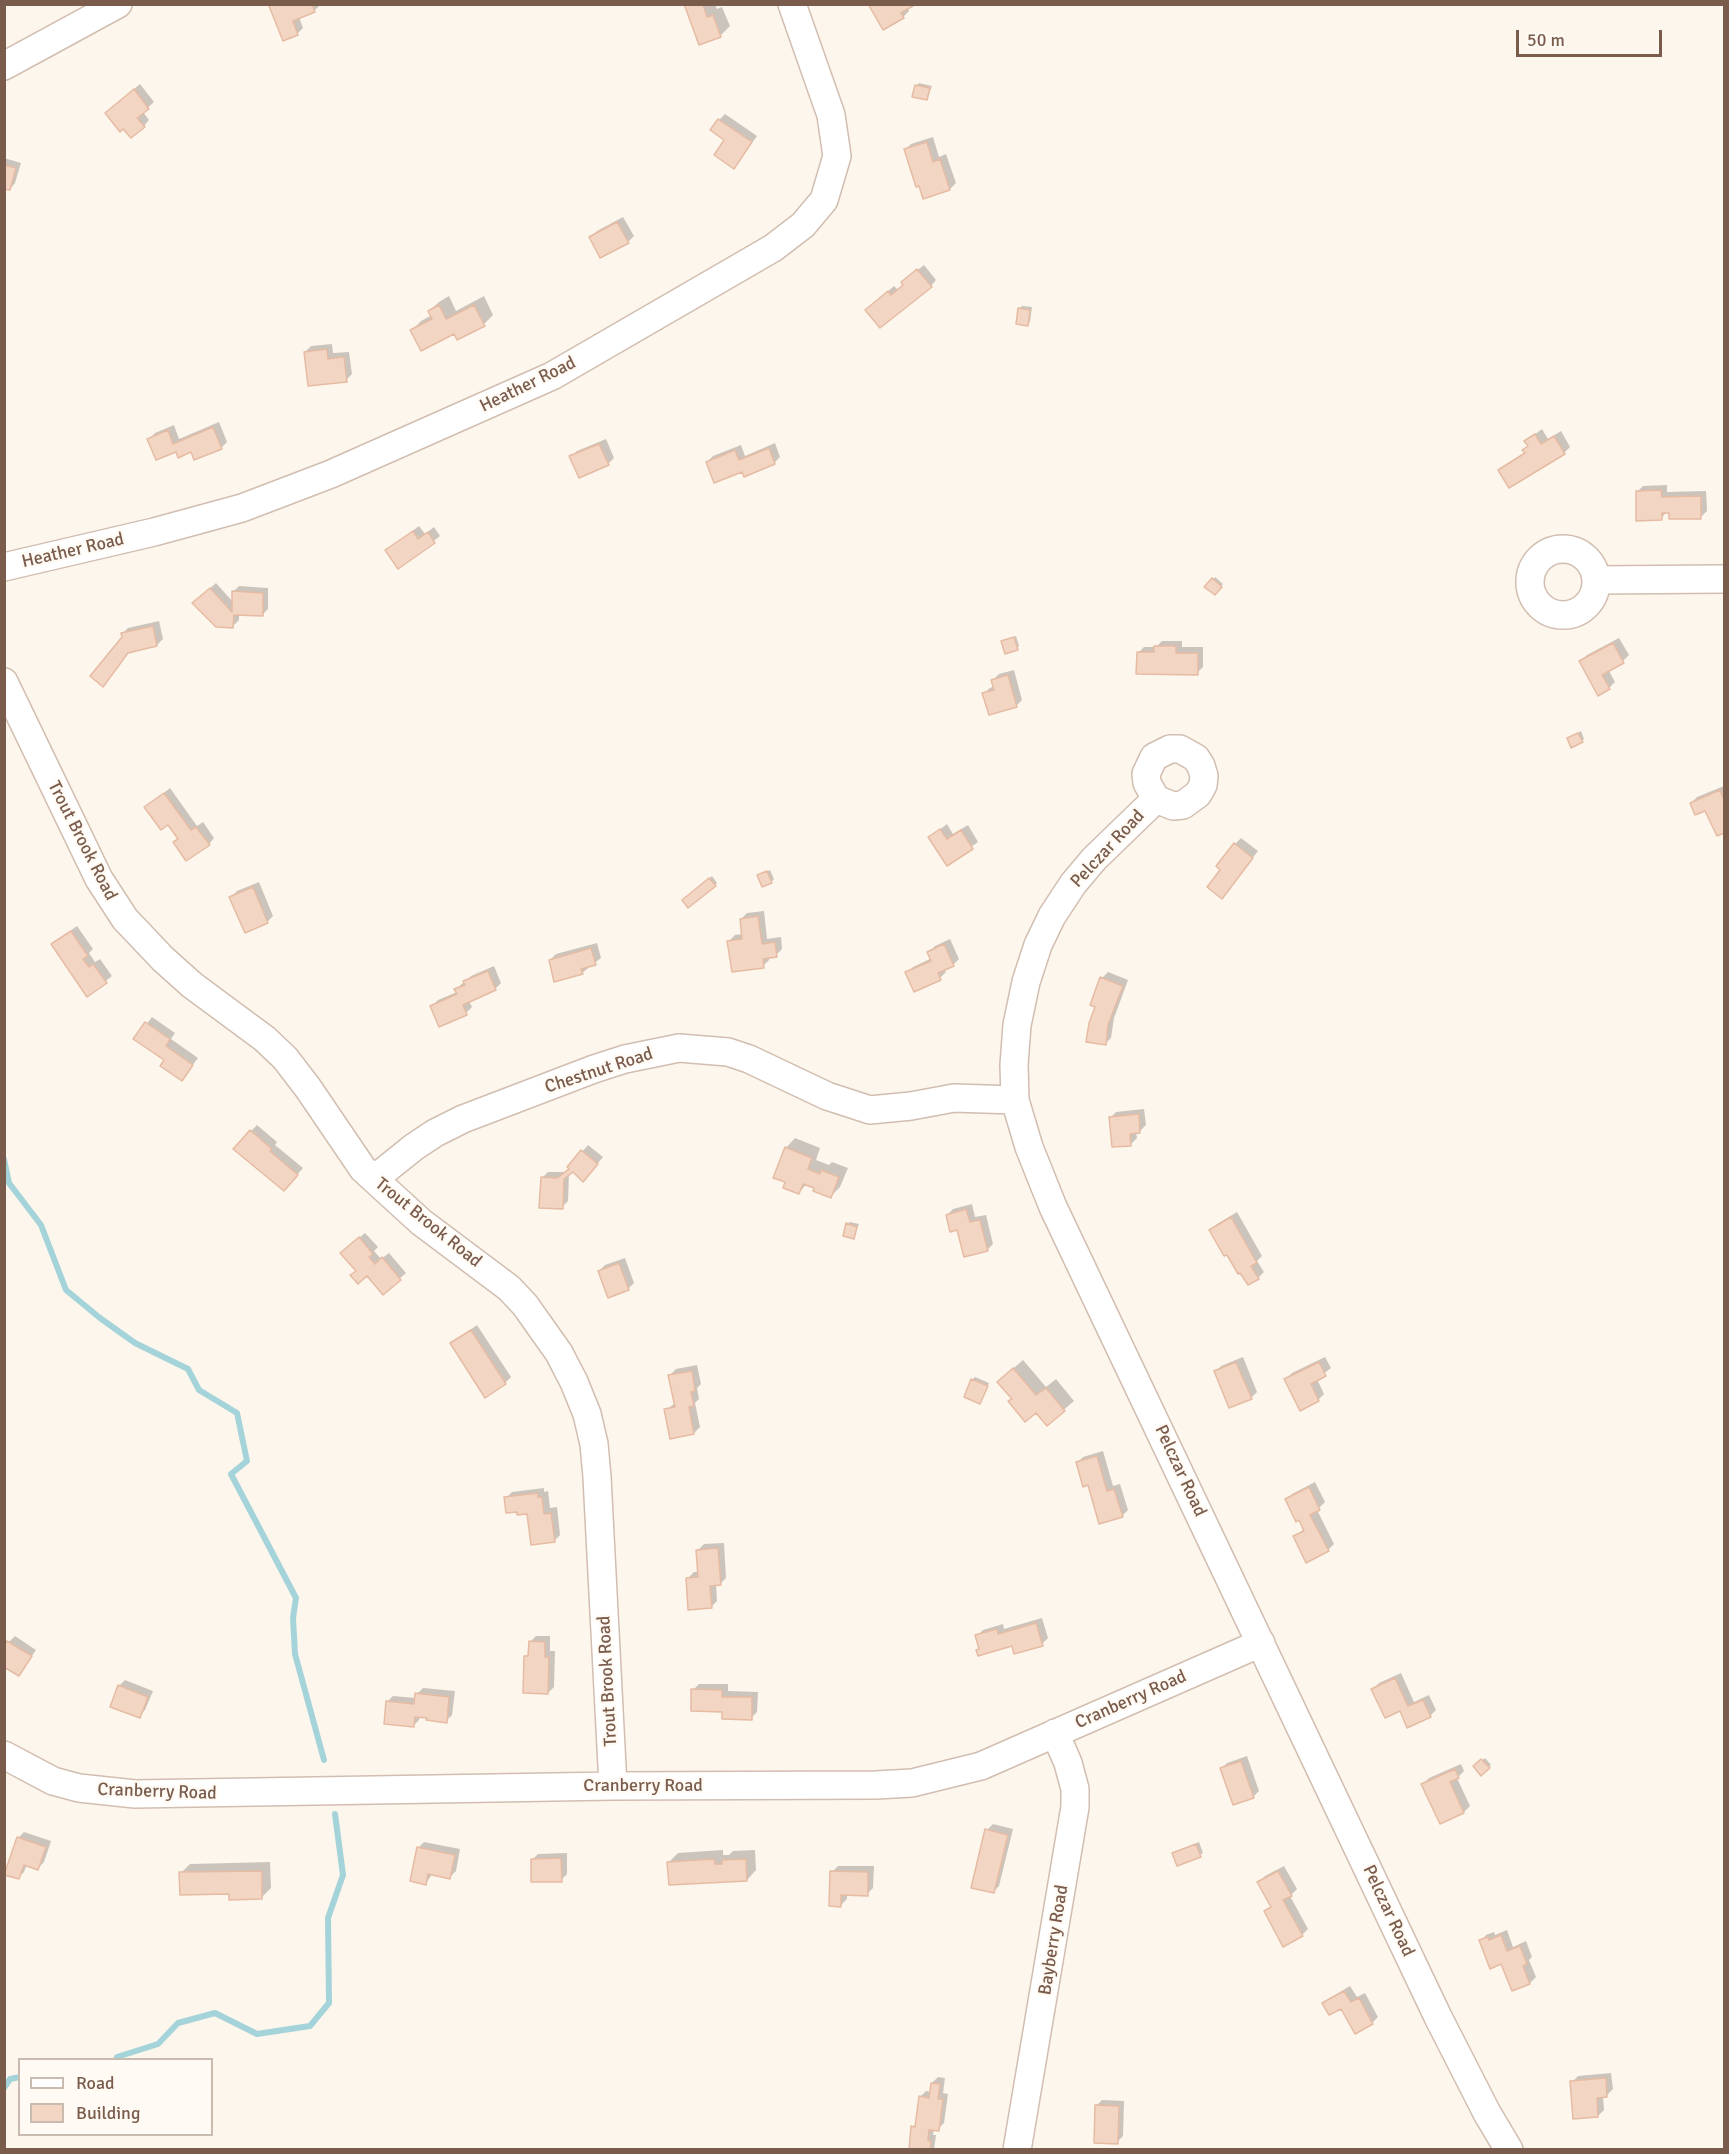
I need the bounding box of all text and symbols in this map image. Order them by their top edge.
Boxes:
scale bar [1519,18,1664,56]
text: 50 m [1527,29,1565,51]
street label: Heather Road [476,352,580,418]
street label: Heather Road [20,529,126,573]
street label: Trout Brook Road [43,778,121,904]
street label: Pelczar Road [1066,806,1150,892]
street label: Chestnut Road [542,1043,656,1099]
street label: Trout Brook Road [370,1173,486,1273]
street label: Pelczar Road [1149,1422,1211,1520]
street label: Trout Brook Road [594,1615,622,1747]
street label: Cranberry Road [1072,1666,1190,1734]
street label: Cranberry Road [583,1775,703,1797]
street label: Cranberry Road [97,1779,217,1805]
street label: Pelczar Road [1357,1862,1419,1960]
street label: Bayberry Road [1035,1883,1073,1997]
legend [18,2058,213,2136]
text: Road [76,2072,115,2094]
text: Building [76,2102,140,2124]

